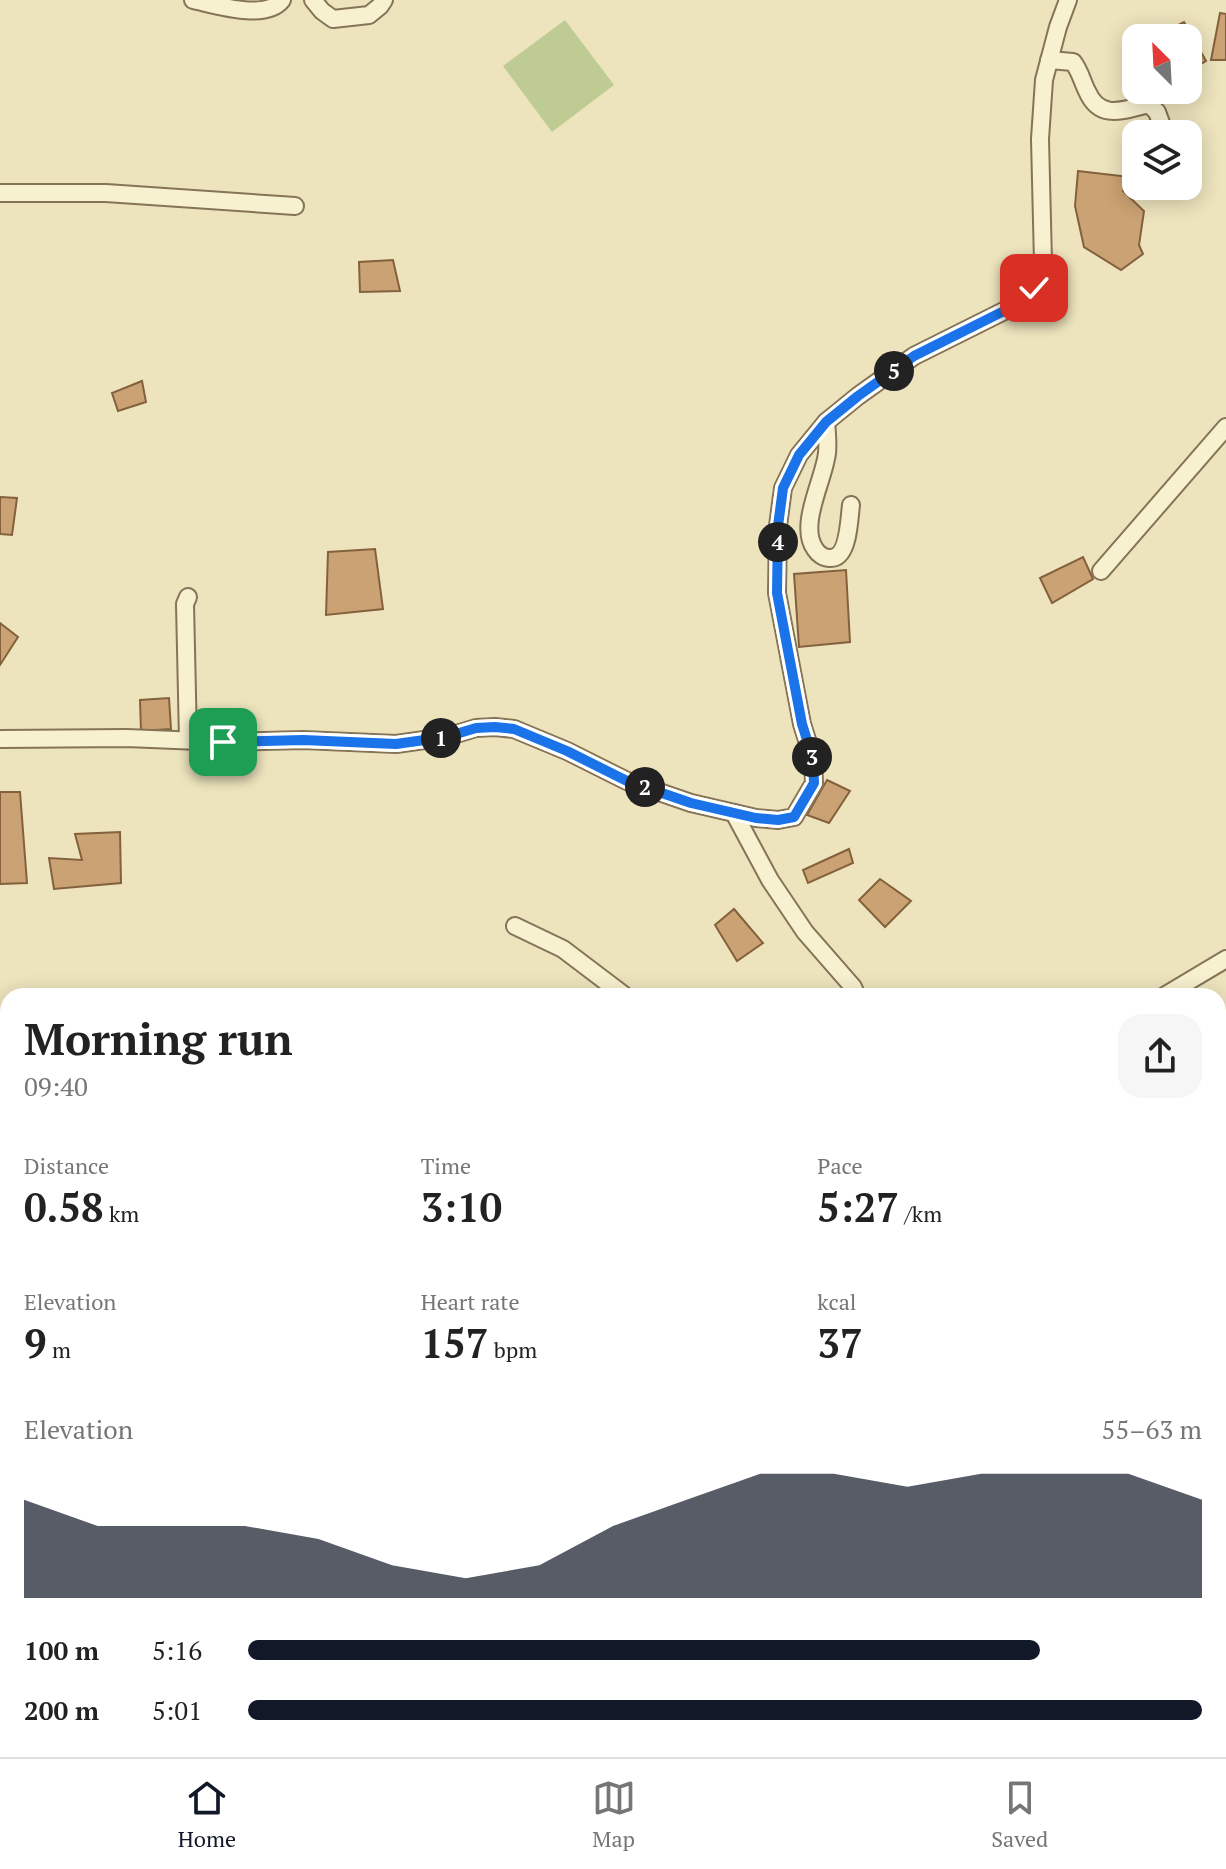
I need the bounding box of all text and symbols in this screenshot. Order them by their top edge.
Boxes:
north arrow [1122,24,1202,104]
map controls [1122,24,1202,200]
button: layers [1122,120,1202,200]
pin [1000,254,1068,322]
icon: check [1012,266,1056,310]
pin: 5 [874,351,914,391]
text: 5 [888,356,900,385]
pin: 4 [758,522,798,562]
text: 4 [772,527,784,556]
pin [189,708,257,776]
pin: 1 [421,718,461,758]
icon: arrive [201,720,245,764]
text: 1 [435,723,447,752]
pin: 3 [792,737,832,777]
text: 3 [806,742,818,771]
pin: 2 [625,767,665,807]
text: 2 [639,772,651,801]
text: Morning run [24,1009,293,1068]
button: share [1118,1014,1202,1098]
text: 09:40 [24,1069,88,1103]
text: Distance [24,1151,109,1180]
text: Time [421,1151,471,1180]
text: Pace [817,1151,862,1180]
text: 0.58 [24,1180,104,1233]
text: 3:10 [421,1180,502,1233]
text: 5:27 [817,1180,899,1233]
text: km [104,1199,139,1228]
text: /km [899,1199,942,1228]
text: Elevation [24,1287,116,1316]
text: Heart rate [421,1287,520,1316]
text: kcal [817,1287,856,1316]
text: 9 [24,1316,47,1369]
text: 157 [421,1316,488,1369]
text: 37 [817,1316,863,1369]
text: m [47,1335,71,1364]
text: bpm [488,1335,537,1364]
text: Elevation [24,1412,133,1446]
text: 55–63 m [1102,1412,1202,1446]
text: 100 m [24,1633,99,1667]
text: 5:16 [152,1633,202,1667]
text: 200 m [24,1693,99,1727]
text: 5:01 [152,1693,202,1727]
tab: Home [178,1776,236,1853]
tab: Map [592,1776,636,1853]
tab: Saved [991,1776,1048,1853]

